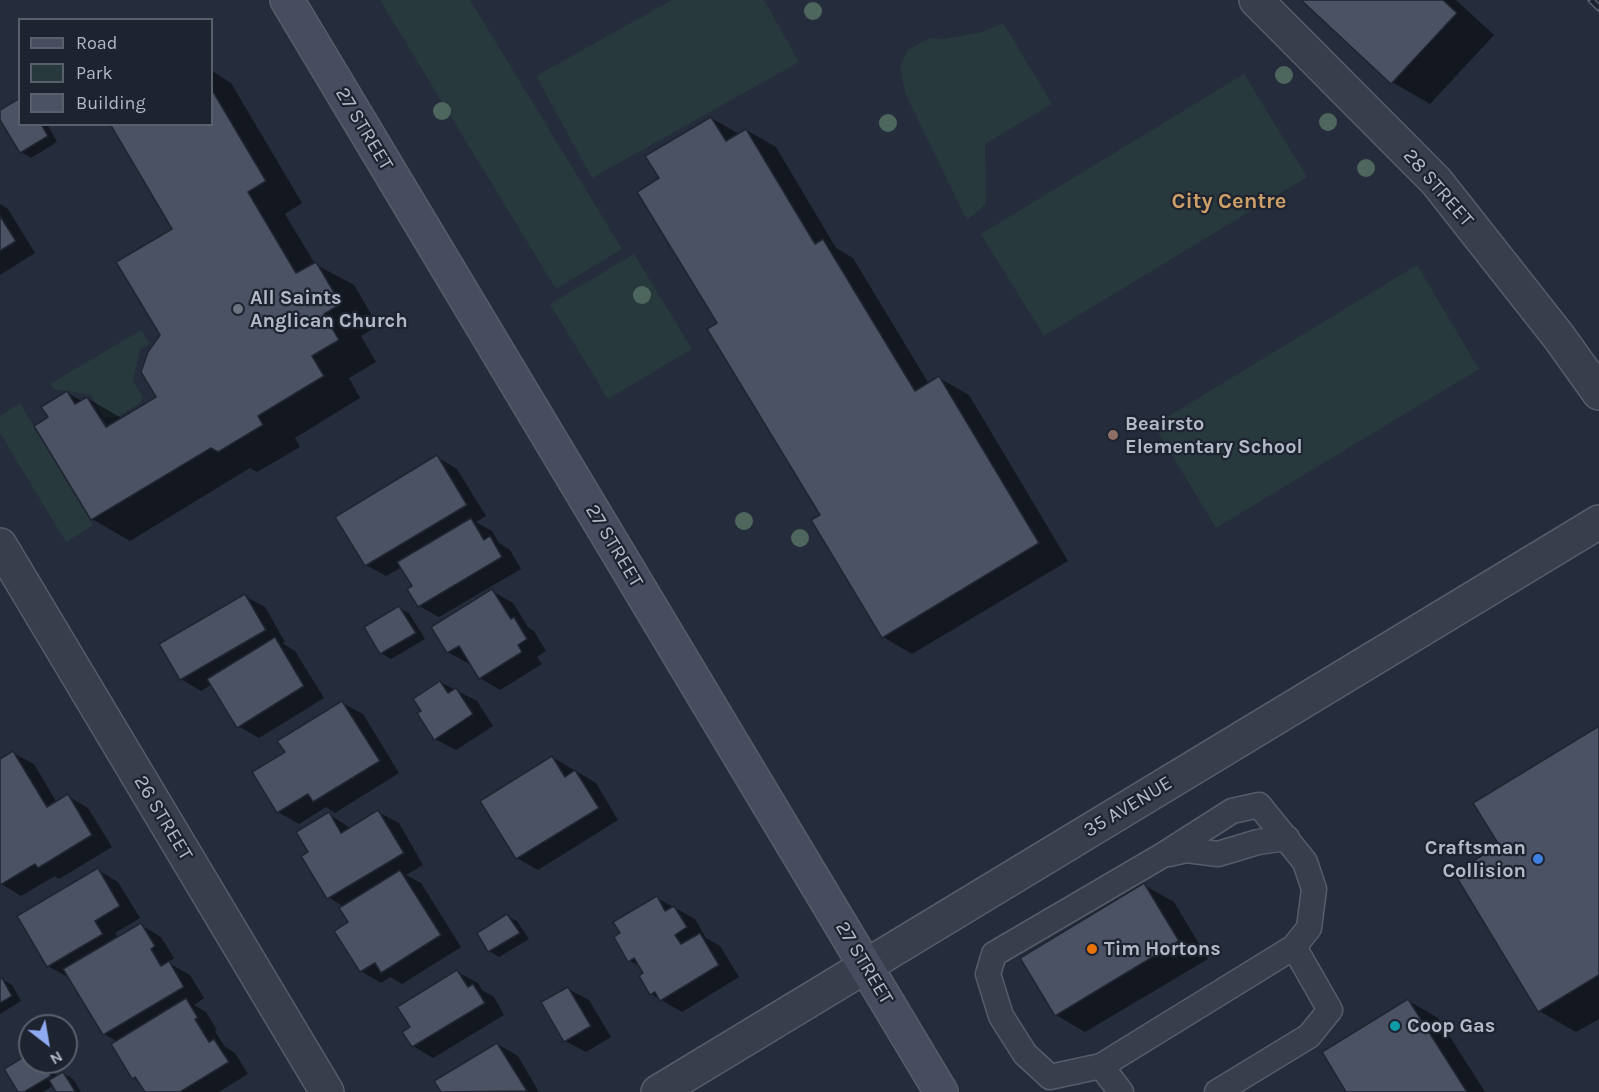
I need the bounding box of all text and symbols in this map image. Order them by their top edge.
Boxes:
legend [18,18,213,126]
text: Road [76,32,117,54]
text: Park [76,62,113,84]
street label: 27 STREET [330,83,398,175]
text: Building [76,92,146,114]
street label: 28 STREET [1398,144,1478,232]
district label: City Centre [1172,189,1286,215]
place label: All Saints Anglican Church [250,286,408,333]
marker: All Saints Anglican Church [231,302,245,316]
place label: Beairsto Elementary School [1125,412,1303,459]
marker: Beairsto Elementary School [1106,428,1120,442]
street label: 27 STREET [580,500,648,592]
street label: 26 STREET [128,771,198,865]
street label: 35 AVENUE [1079,771,1177,843]
place label: Craftsman Collision [1425,836,1526,883]
marker: Craftsman Collision [1531,852,1545,866]
street label: 27 STREET [830,917,898,1009]
place label: Tim Hortons [1104,937,1221,961]
marker: Tim Hortons [1085,942,1099,956]
north arrow [18,1014,78,1074]
place label: Coop Gas [1407,1014,1495,1038]
marker: Coop Gas [1388,1019,1402,1033]
text: N [47,1047,66,1069]

